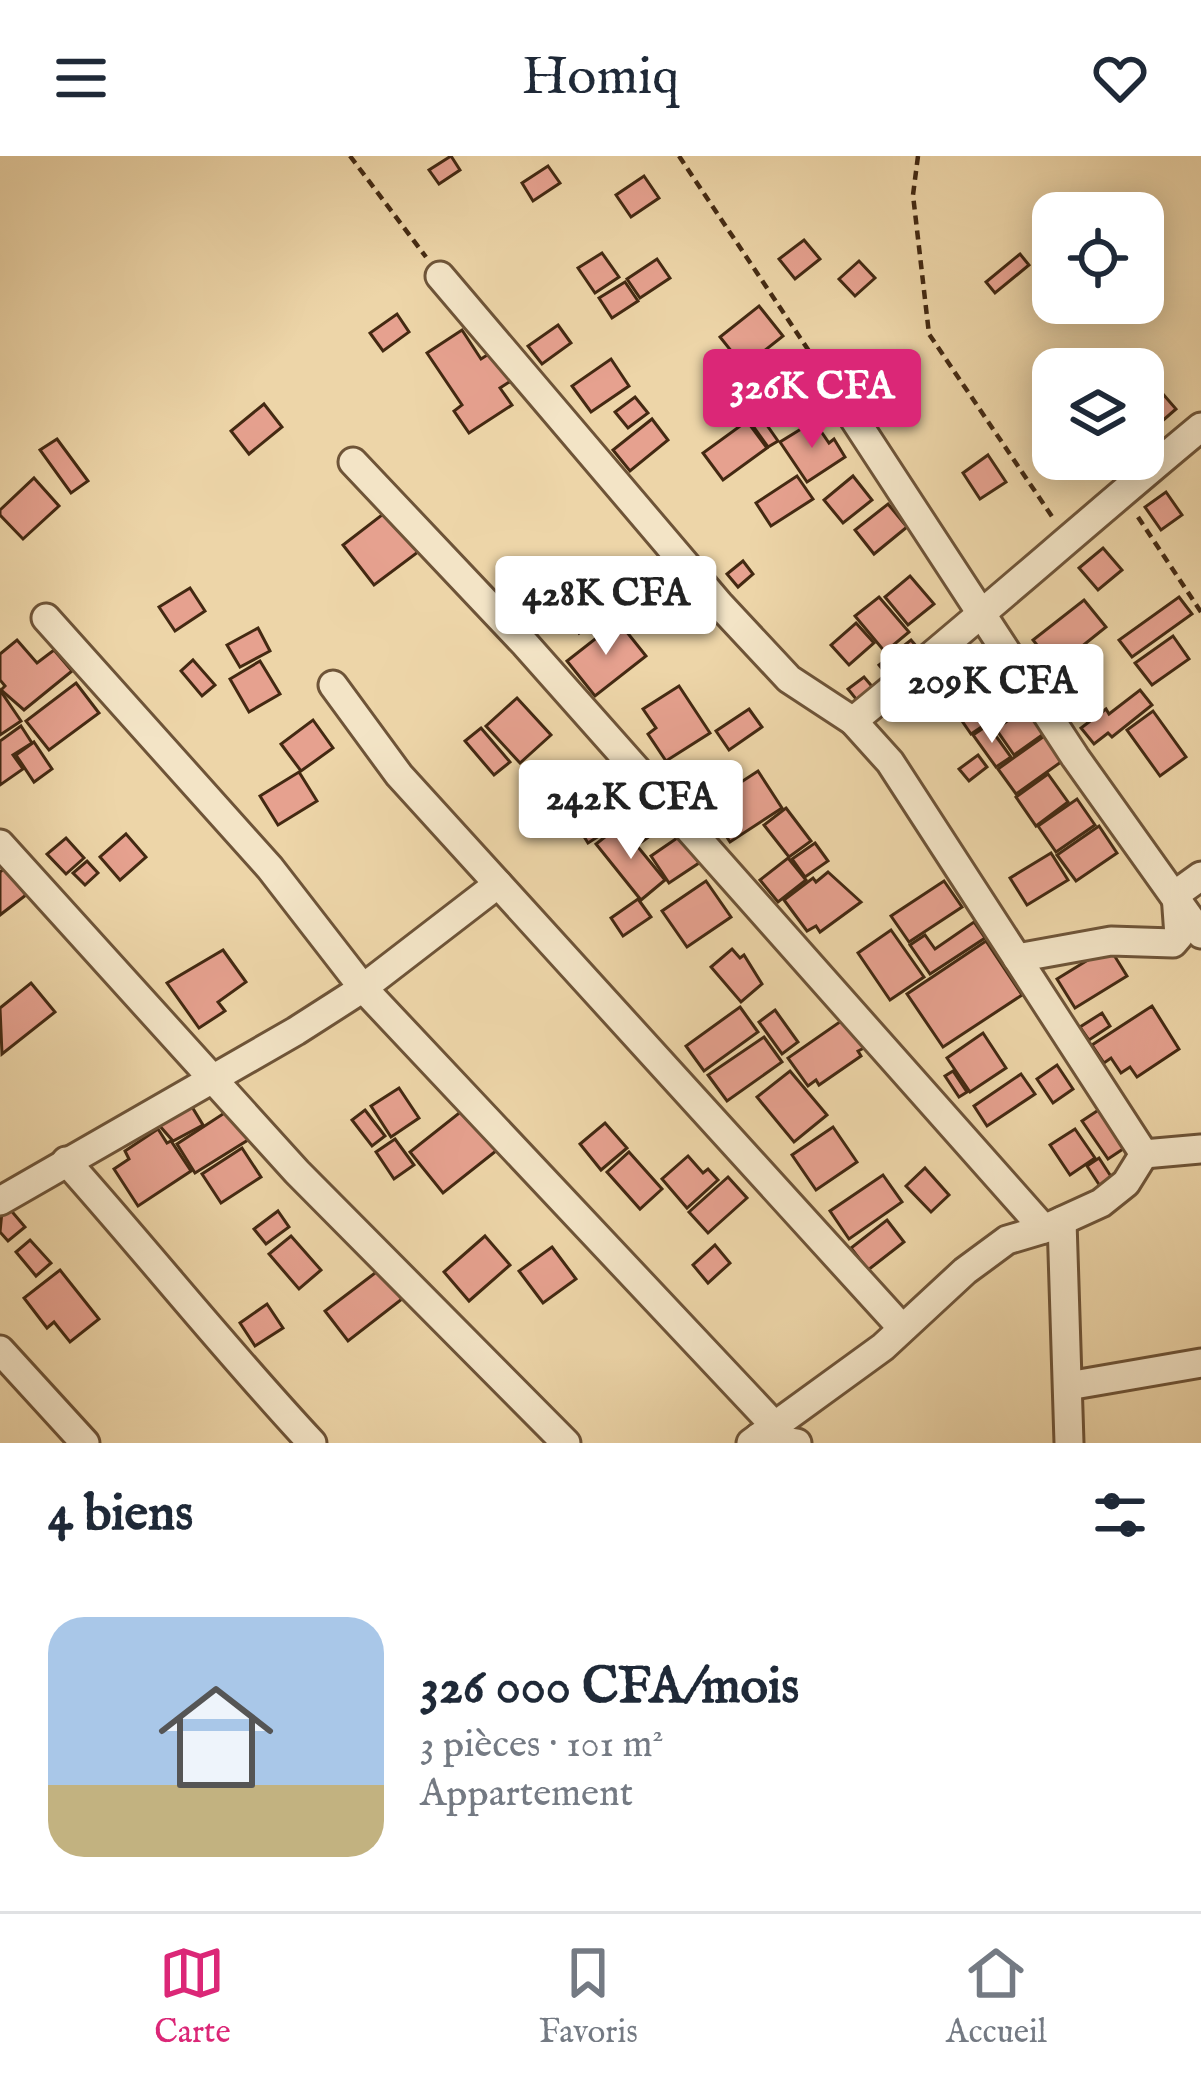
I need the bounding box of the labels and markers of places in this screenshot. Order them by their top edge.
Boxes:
pin: 326K CFA [688,349,936,451]
pin: 428K CFA [482,556,730,658]
pin: 209K CFA [868,644,1116,746]
pin: 242K CFA [507,760,755,862]

